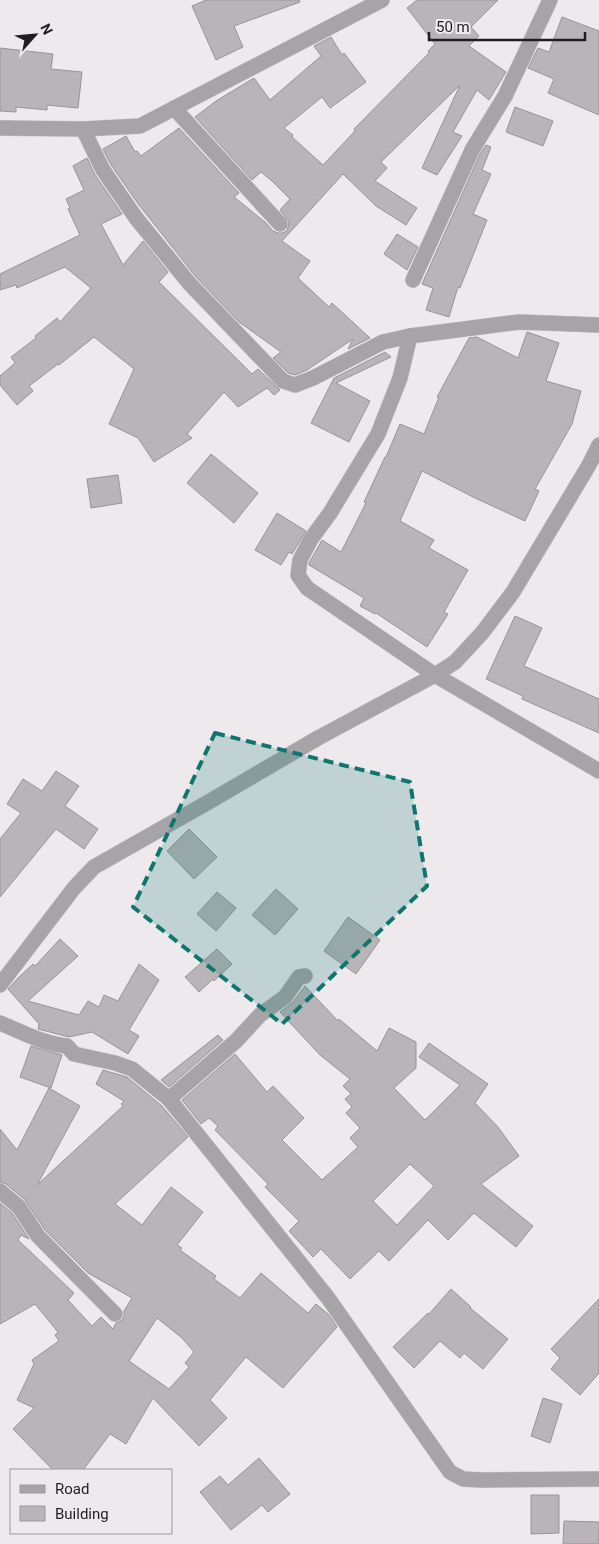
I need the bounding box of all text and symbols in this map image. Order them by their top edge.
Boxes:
north arrow [10,10,60,60]
scale bar [429,10,585,42]
text: 50 m [436,18,470,36]
text: N [37,21,56,37]
legend [10,1469,172,1534]
text: Road [55,1480,89,1498]
text: Building [55,1505,109,1523]

